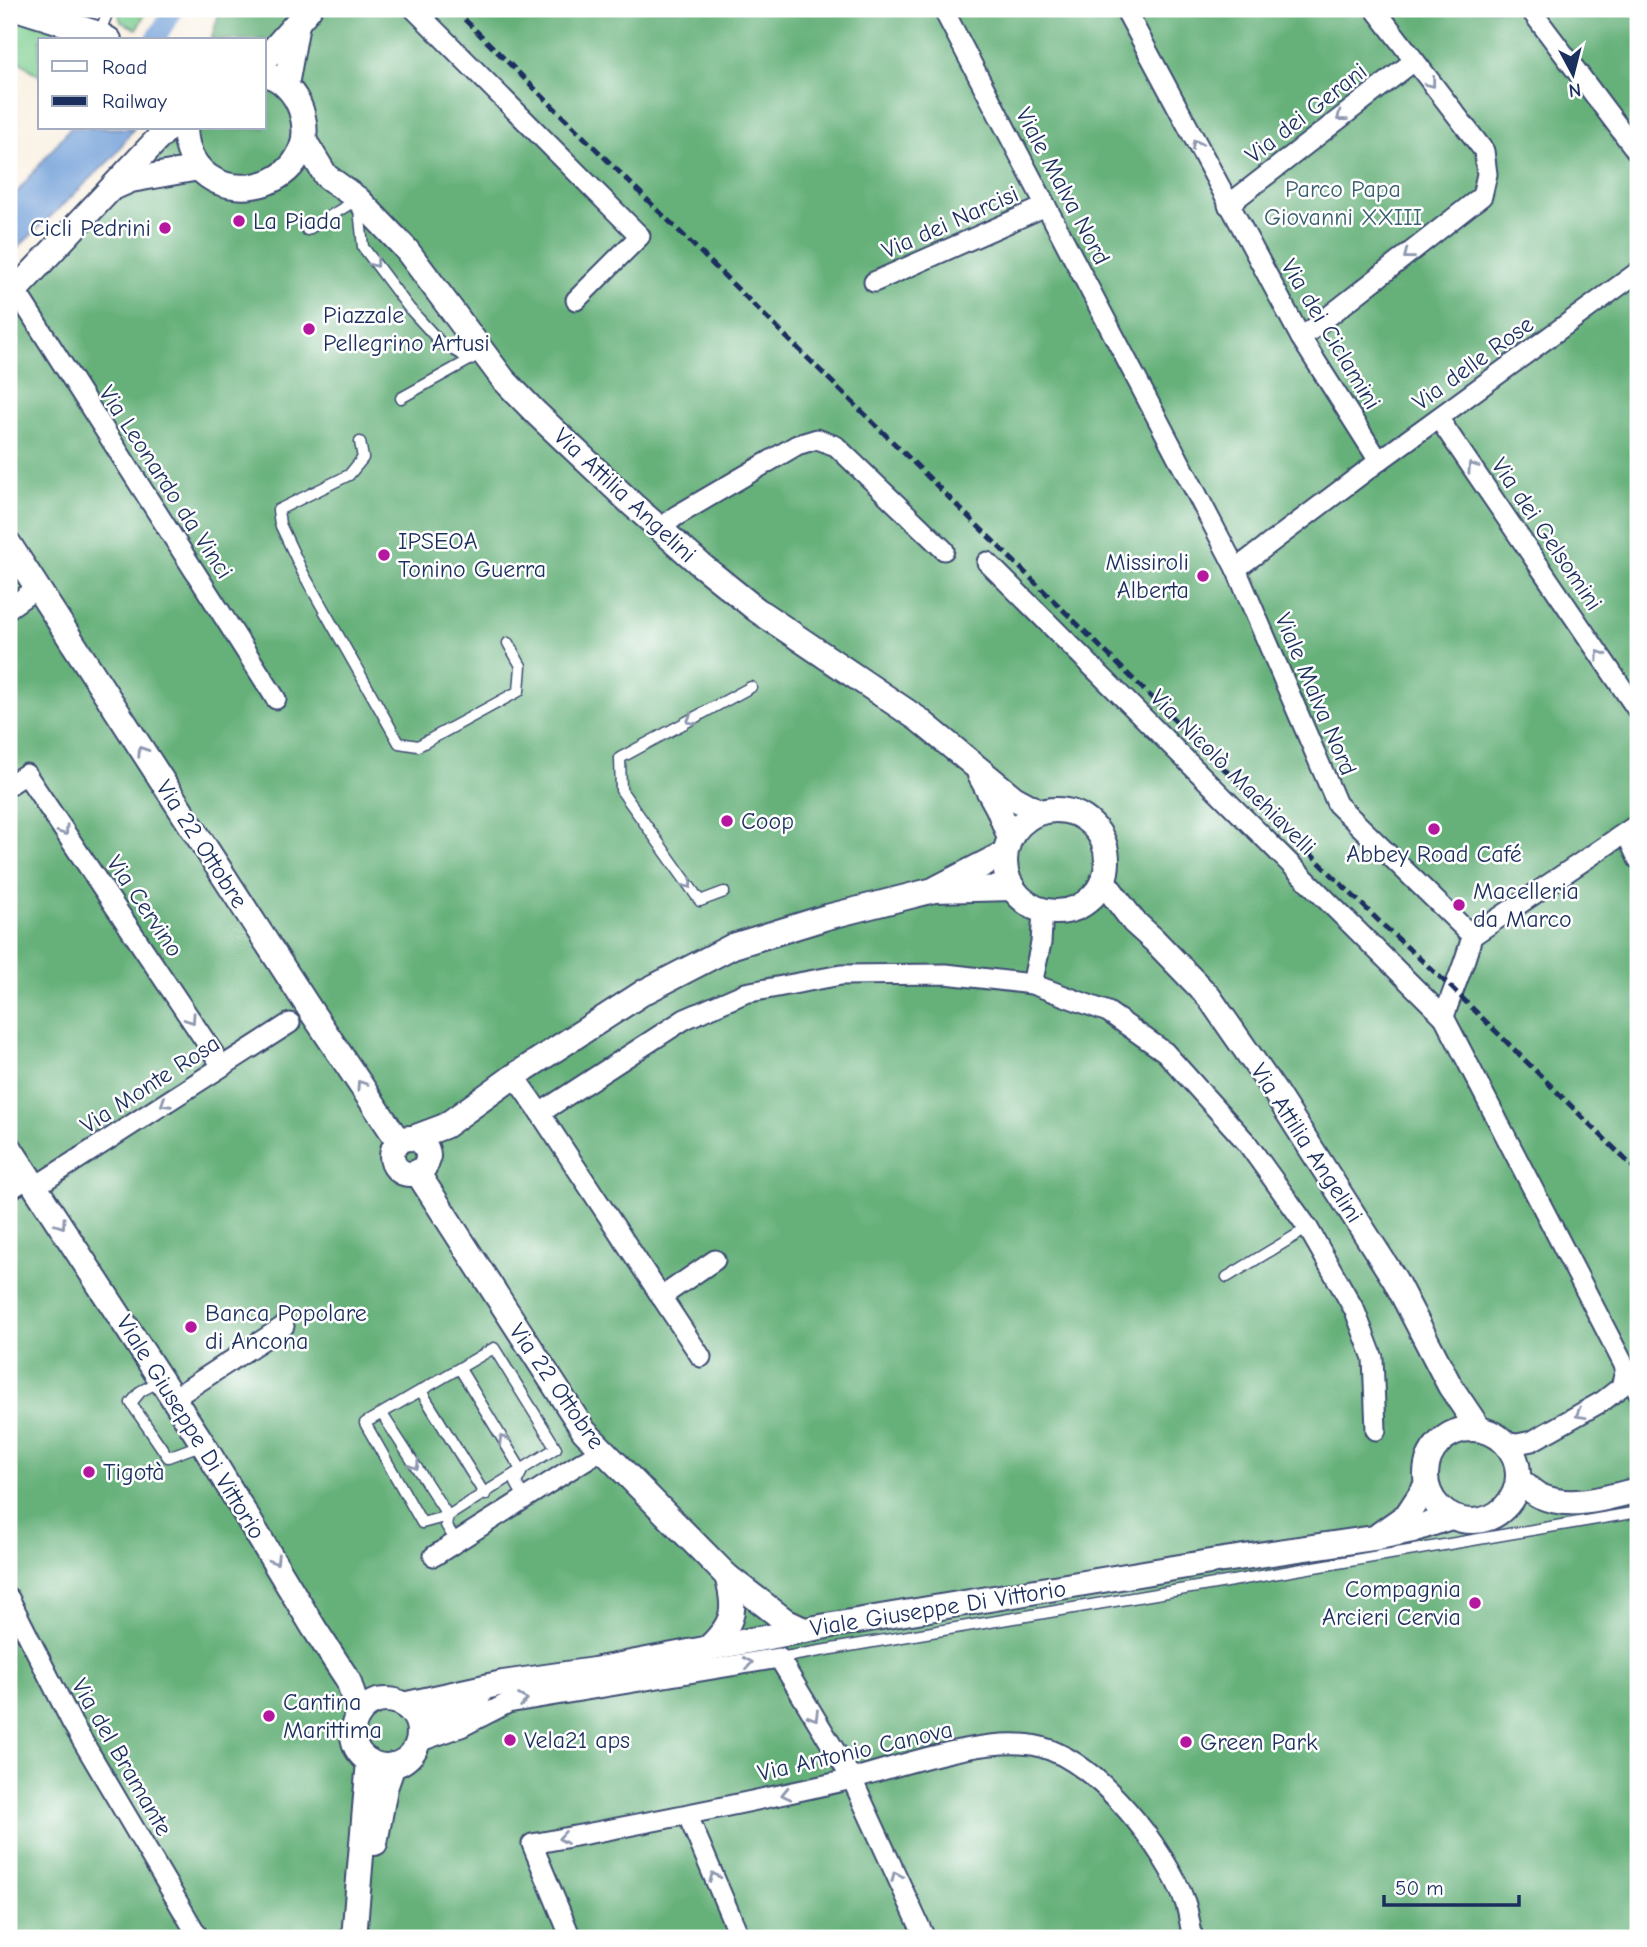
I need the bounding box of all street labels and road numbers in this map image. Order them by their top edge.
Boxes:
street label: Via dei Gerani [1240,57,1372,169]
street label: Viale Malva Nord [1010,103,1116,269]
street label: Via dei Narcisi [877,179,1023,265]
street label: Via dei Ciclamini [1275,254,1387,414]
street label: Via delle Rose [1407,310,1539,416]
street label: Via Leonardo da Vinci [93,380,239,584]
street label: Via Attilia Angelini [548,422,702,568]
street label: Via dei Gelsomini [1486,452,1608,616]
street label: Viale Malva Nord [1269,609,1363,779]
street label: Via Nicolò Machiavelli [1144,683,1322,861]
street label: Via 22 Ottobre [150,775,254,913]
street label: Via Cervino [101,850,189,962]
street label: Via Monte Rosa [75,1029,225,1139]
street label: Via Attilia Angelini [1245,1058,1369,1228]
street label: Viale Giuseppe Di Vittorio [111,1310,271,1544]
street label: Via 22 Ottobre [503,1318,611,1454]
street label: Viale Giuseppe Di Vittorio [808,1574,1068,1642]
street label: Via del Bramante [66,1673,178,1841]
street label: Via Antonio Canova [755,1715,955,1787]

